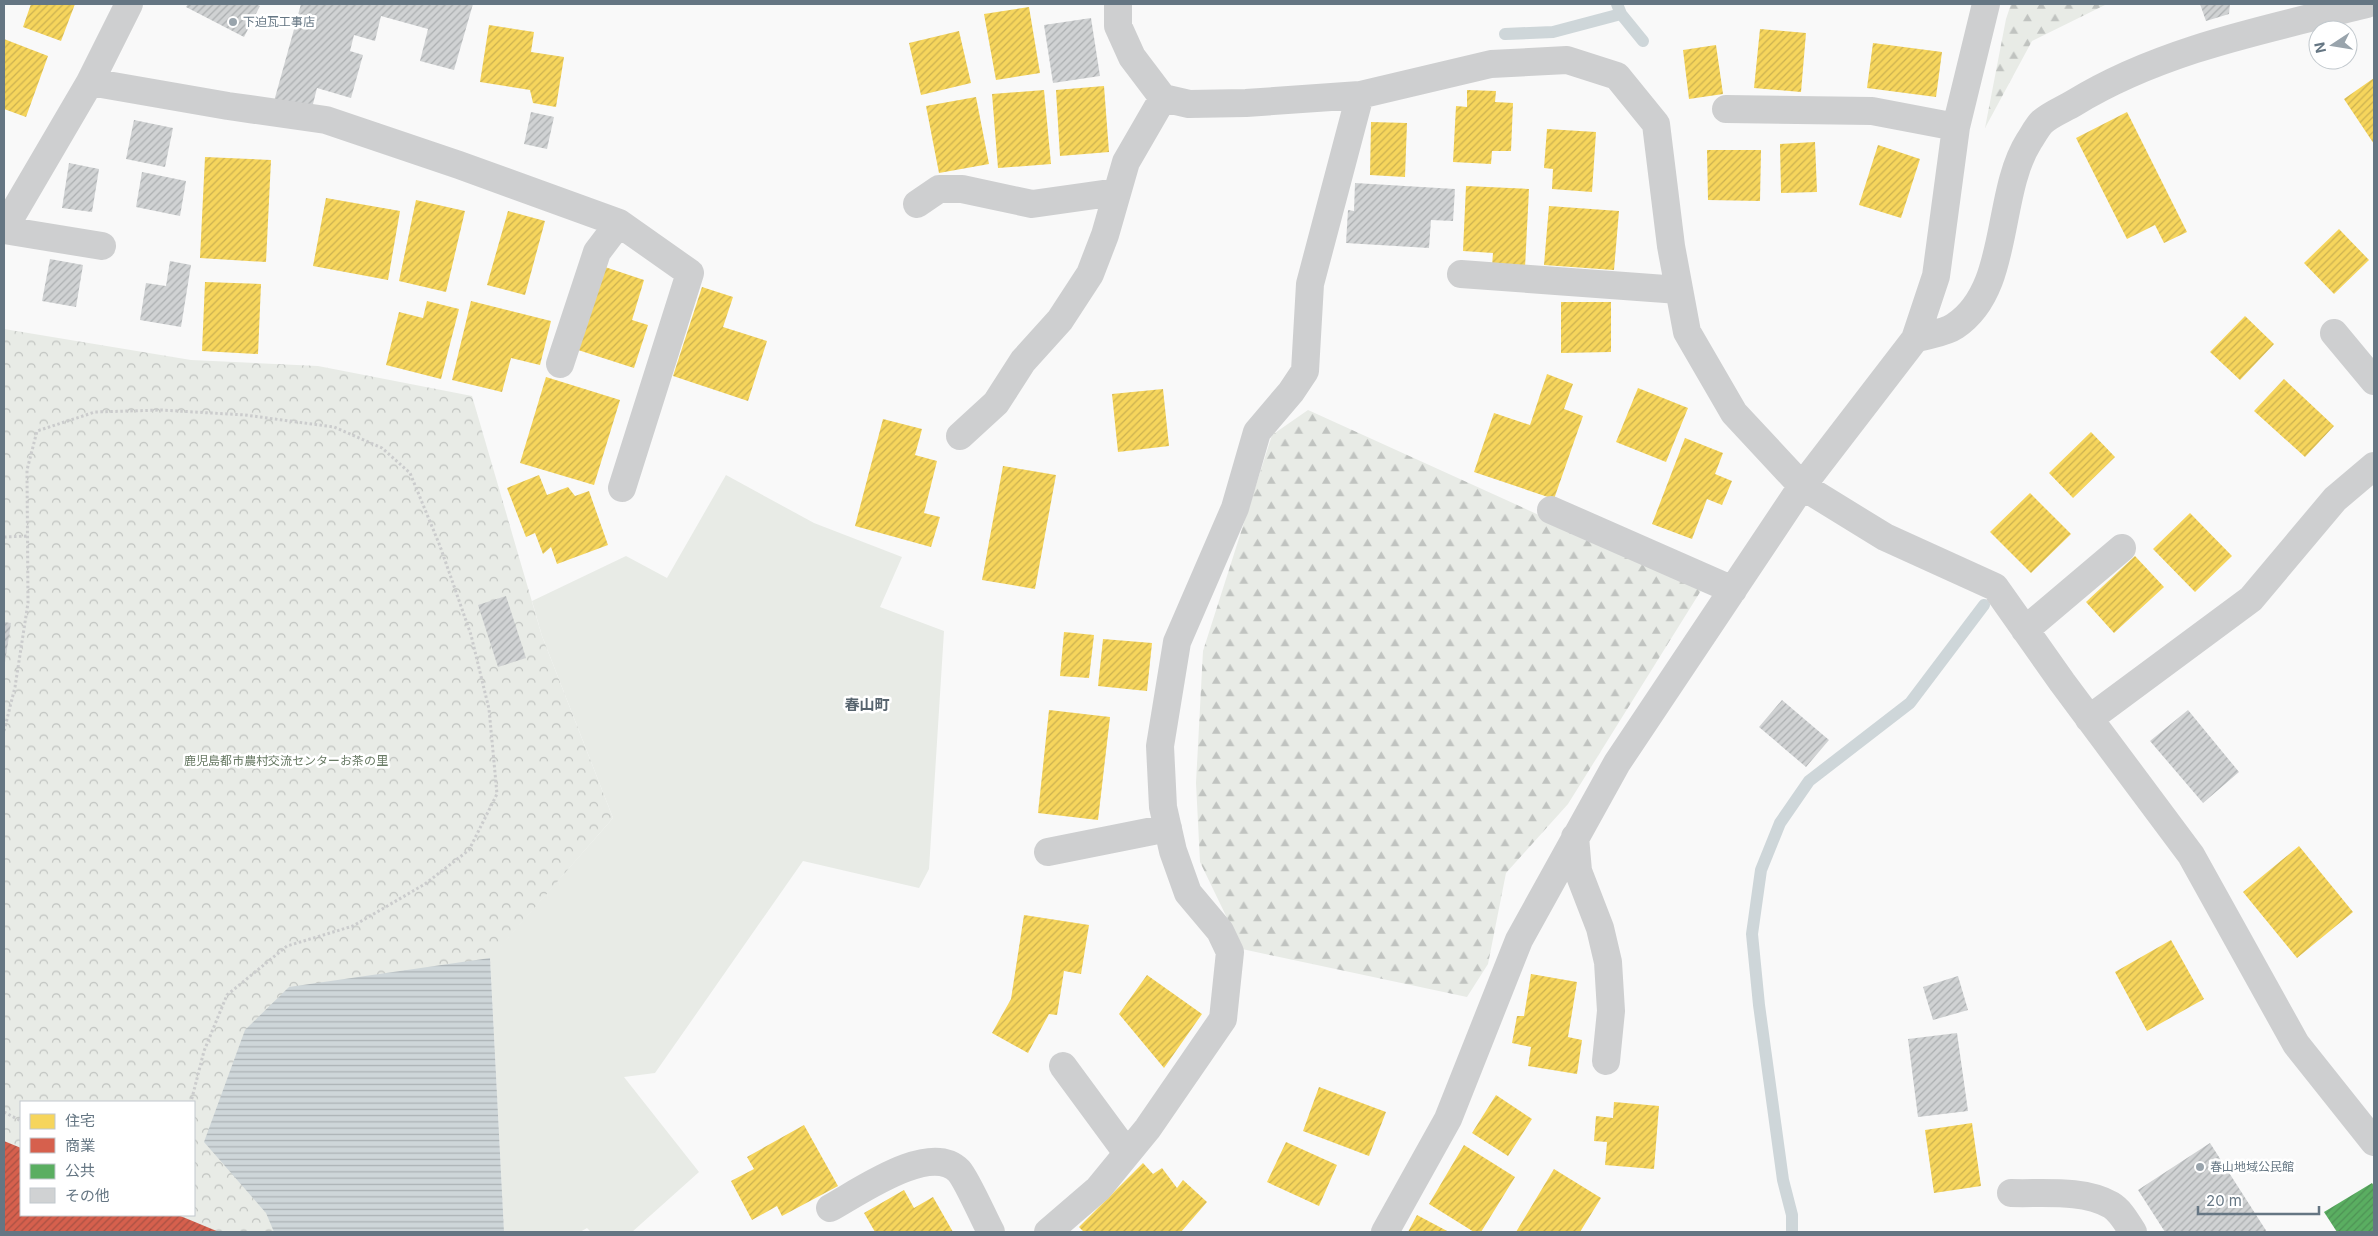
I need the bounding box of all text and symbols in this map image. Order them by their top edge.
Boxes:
place label: 下迫瓦工事店 [243,14,315,29]
marker: 下迫瓦工事店 [227,16,239,28]
north arrow [2308,20,2358,70]
text: N [2310,41,2329,55]
district label: 春山町 [844,695,890,714]
park label: 鹿児島都市農村交流センターお茶の里 [184,753,388,768]
legend [20,1101,195,1216]
text: 住宅 [65,1111,95,1130]
text: 商業 [65,1136,95,1155]
place label: 春山地域公民館 [2210,1159,2294,1174]
text: 公共 [65,1161,95,1180]
marker: 春山地域公民館 [2194,1161,2206,1173]
scale bar [2198,1184,2319,1216]
text: その他 [65,1186,110,1205]
text: 20 m [2206,1191,2242,1210]

